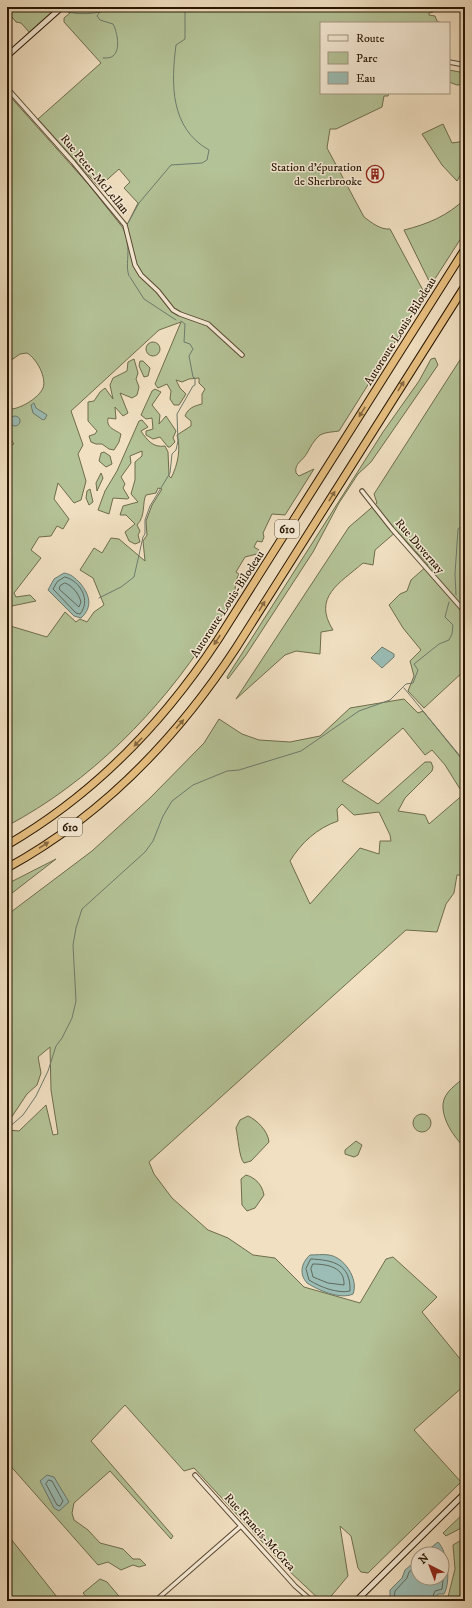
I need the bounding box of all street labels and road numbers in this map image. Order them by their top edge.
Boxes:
street label: Rue Peter-McLellan [57,131,133,218]
street label: Autoroute Louis-Bilodeau [361,274,440,388]
street label: Rue Duvernay [392,516,448,577]
road number: 610 [275,520,299,538]
street label: Autoroute Louis-Bilodeau [187,548,268,661]
road number: 610 [58,818,82,836]
street label: Rue Francis-McCrea [221,1490,299,1575]

